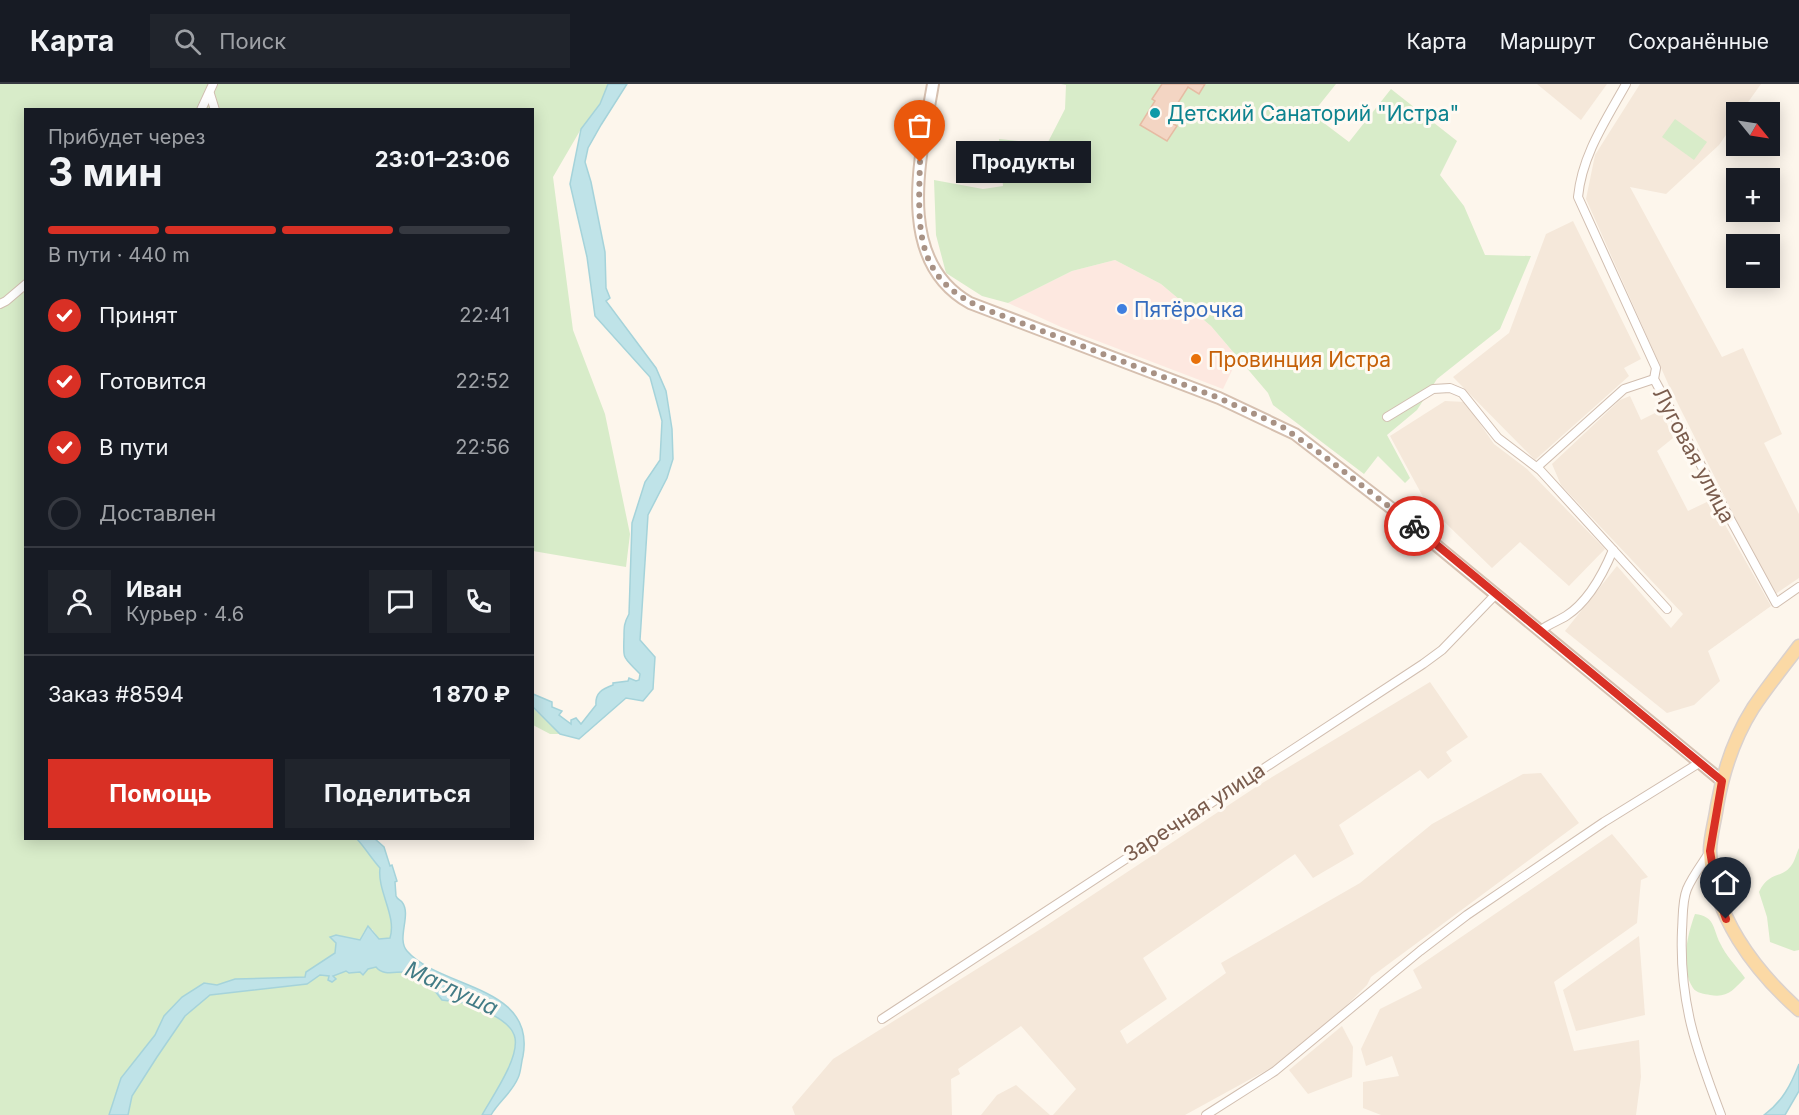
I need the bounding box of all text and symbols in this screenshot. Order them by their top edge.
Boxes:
search box [150,14,570,68]
text: Карта [30,24,114,58]
icon: search [171,25,204,58]
text: Поиск [219,28,286,54]
text: Карта [1406,29,1467,54]
text: Маршрут [1500,29,1595,54]
text: Сохранённые [1628,29,1769,54]
pin [894,100,945,162]
place label: Детский Санаторий "Истра" [1167,101,1459,126]
north arrow [1726,102,1780,156]
map controls [1726,102,1780,288]
marker: Детский Санаторий "Истра" [1148,106,1162,120]
icon: bag [903,109,936,142]
text: Прибудет через [48,125,205,149]
callout: Продукты [956,141,1091,183]
text: 23:01–23:06 [375,146,510,172]
text: 3 мин [48,148,163,195]
text: Продукты [972,150,1075,174]
button: + [1726,168,1780,222]
button: − [1726,234,1780,288]
text: В пути · 440 m [48,243,190,267]
place label: Пятёрочка [1134,297,1244,322]
icon: check [48,299,81,332]
text: Принят [99,302,177,328]
marker: Пятёрочка [1115,302,1129,316]
text: 22:41 [459,303,510,327]
place label: Провинция Истра [1208,347,1391,372]
marker: Провинция Истра [1189,352,1203,366]
icon: check [48,365,81,398]
text: Готовится [99,368,206,394]
text: 22:52 [455,369,510,393]
street label: Луговая улица [1648,383,1740,527]
icon: check [48,431,81,464]
text: В пути [99,434,168,460]
text: 22:56 [455,435,510,459]
courier [1384,496,1444,556]
text: Доставлен [99,500,216,526]
icon: bike [1398,510,1431,543]
button: person [48,570,111,633]
button: chat [369,570,432,633]
button: phone [447,570,510,633]
text: Иван [126,576,182,602]
text: Курьер · 4.6 [126,602,244,626]
text: Заказ #8594 [48,681,184,707]
text: 1 870 ₽ [432,681,510,707]
street label: Заречная улица [1119,757,1269,867]
button: Помощь [48,759,273,828]
button: Поделиться [285,759,510,828]
pin [1700,857,1751,919]
icon: home [1709,866,1742,899]
water label: Маглуша [402,955,502,1021]

